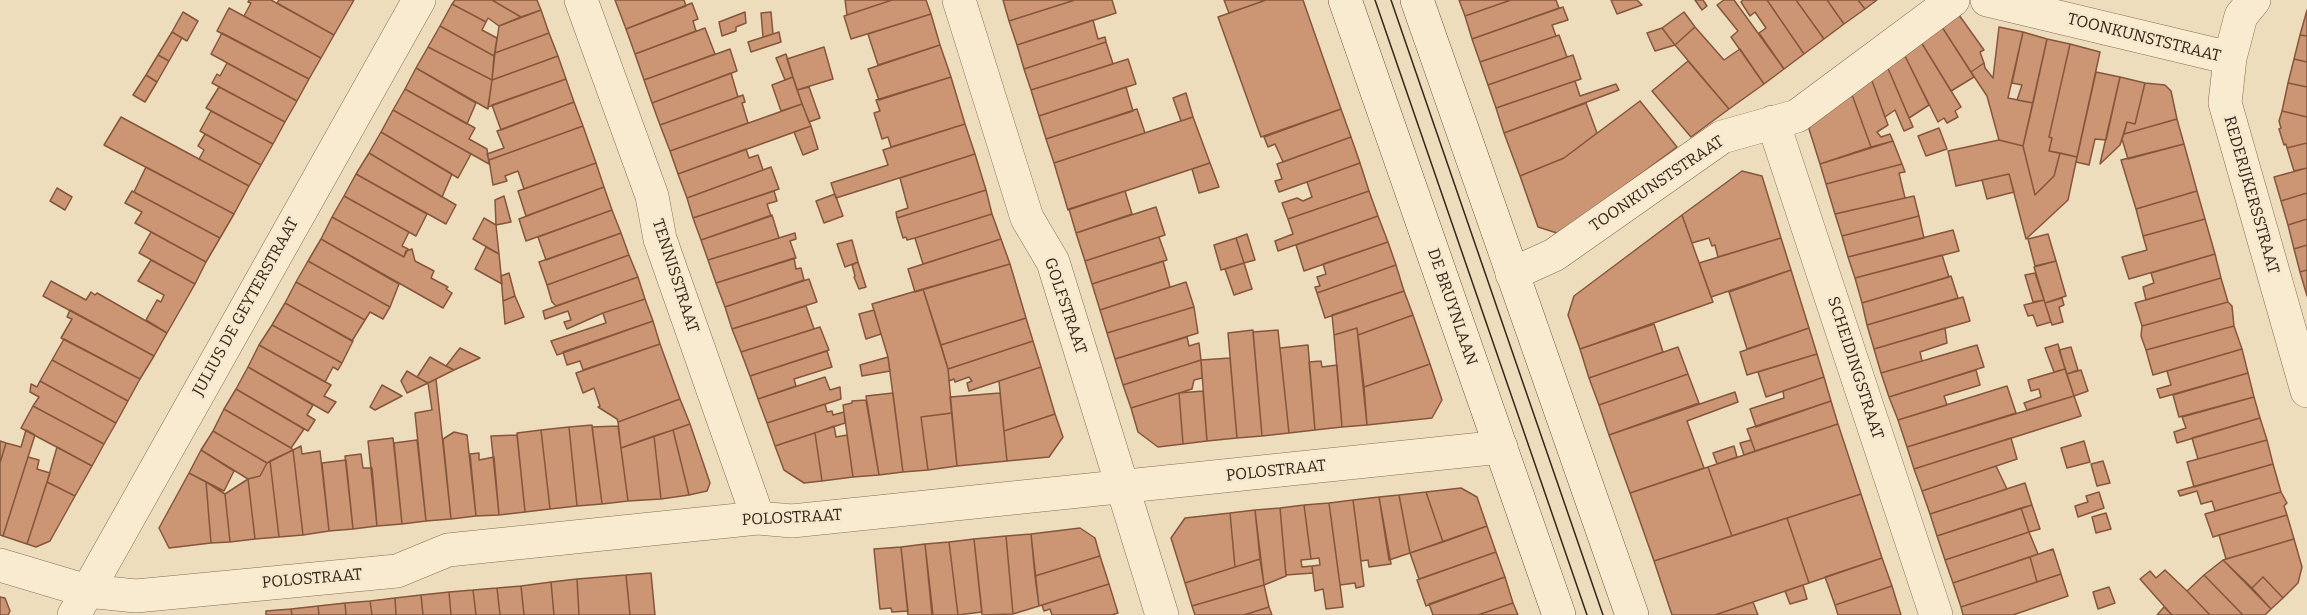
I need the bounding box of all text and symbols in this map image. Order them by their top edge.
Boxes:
street label: TOONKUNSTSTRAAT [2065,10,2223,66]
street label: REDERIJKERSSTRAAT [2219,114,2283,276]
street label: TOONKUNSTSTRAAT [1586,132,1728,236]
street label: JULIUS DE GEYTERSTRAAT [189,214,303,400]
street label: TENNISSTRAAT [648,217,702,335]
street label: DE BRUYNLAAN [1423,246,1481,368]
street label: GOLFSTRAAT [1040,255,1090,357]
street label: SCHEIDINGSTRAAT [1823,294,1887,442]
street label: POLOSTRAAT [1225,456,1327,486]
street label: POLOSTRAAT [741,506,843,530]
street label: POLOSTRAAT [261,565,363,593]

